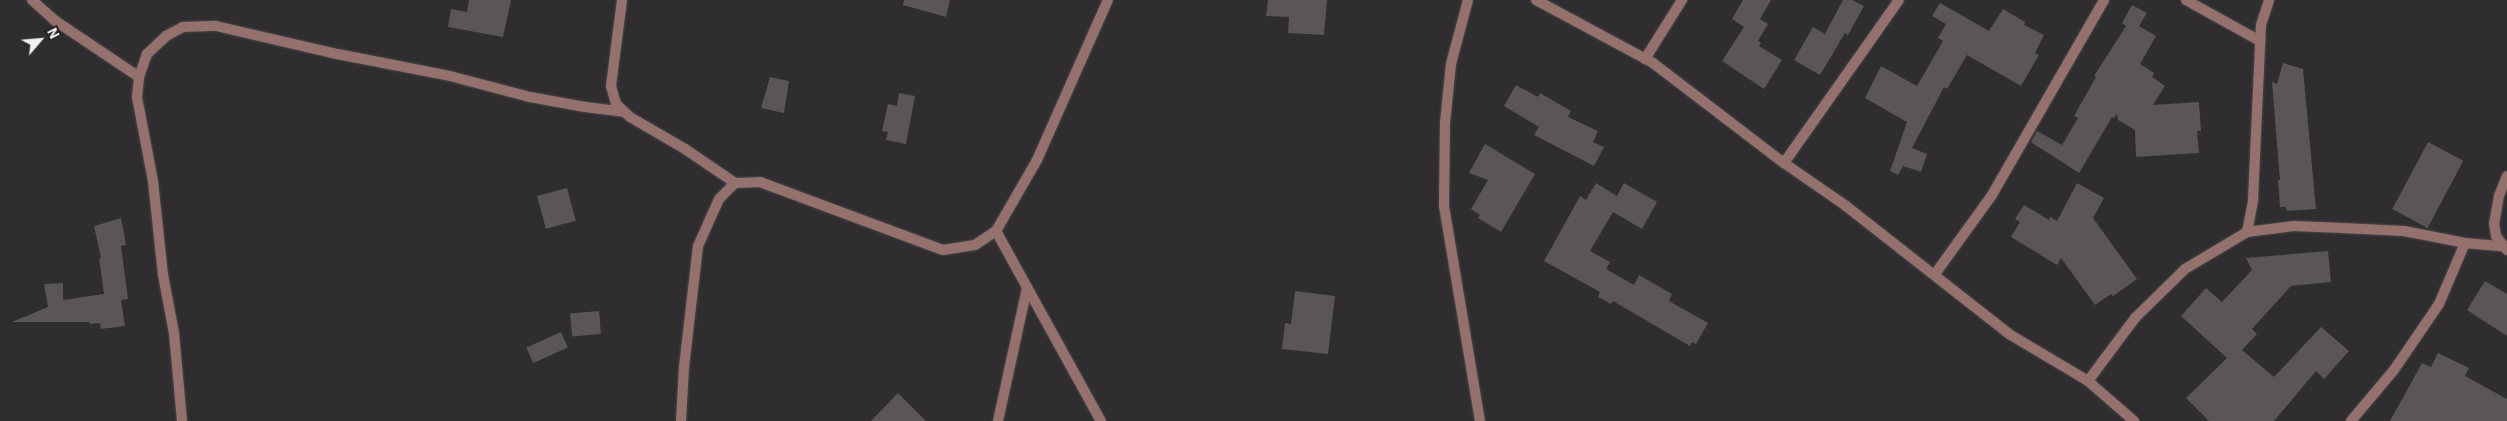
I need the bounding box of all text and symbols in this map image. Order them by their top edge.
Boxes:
north arrow [15,15,65,65]
text: N [43,25,64,42]

